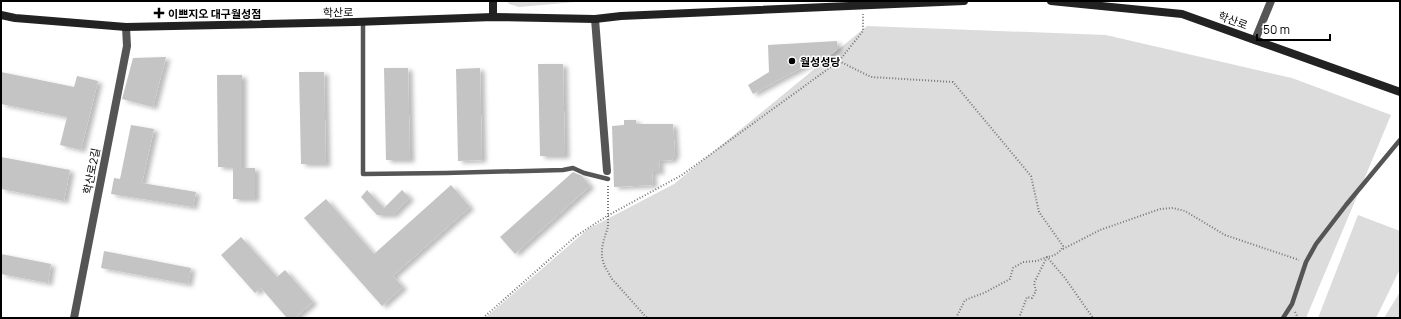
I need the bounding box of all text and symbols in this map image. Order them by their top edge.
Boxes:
street label: 학산로 [323,4,353,20]
place label: 이쁘지오 대구월성점 [168,6,261,21]
marker: 이쁘지오 대구월성점 [153,7,165,19]
street label: 학산로 [1216,8,1250,32]
scale bar [1257,16,1330,42]
text: 50 m [1263,21,1290,38]
place label: 월성성당 [800,54,840,69]
marker: 월성성당 [787,56,797,66]
street label: 학산로2길 [79,147,103,195]

